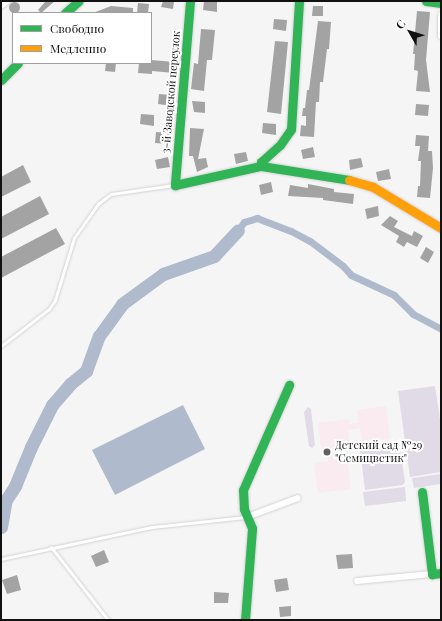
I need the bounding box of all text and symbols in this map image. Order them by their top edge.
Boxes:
legend [12,12,152,64]
north arrow [390,12,430,52]
text: С [392,16,409,32]
text: Свободно [50,20,104,36]
street label: 3-й Заводской переулок [159,30,183,154]
text: Медленно [50,40,106,56]
place label: Детский сад №29 "Семицветик" [335,439,422,465]
marker: Детский сад №29 "Семицветик" [322,447,332,457]

